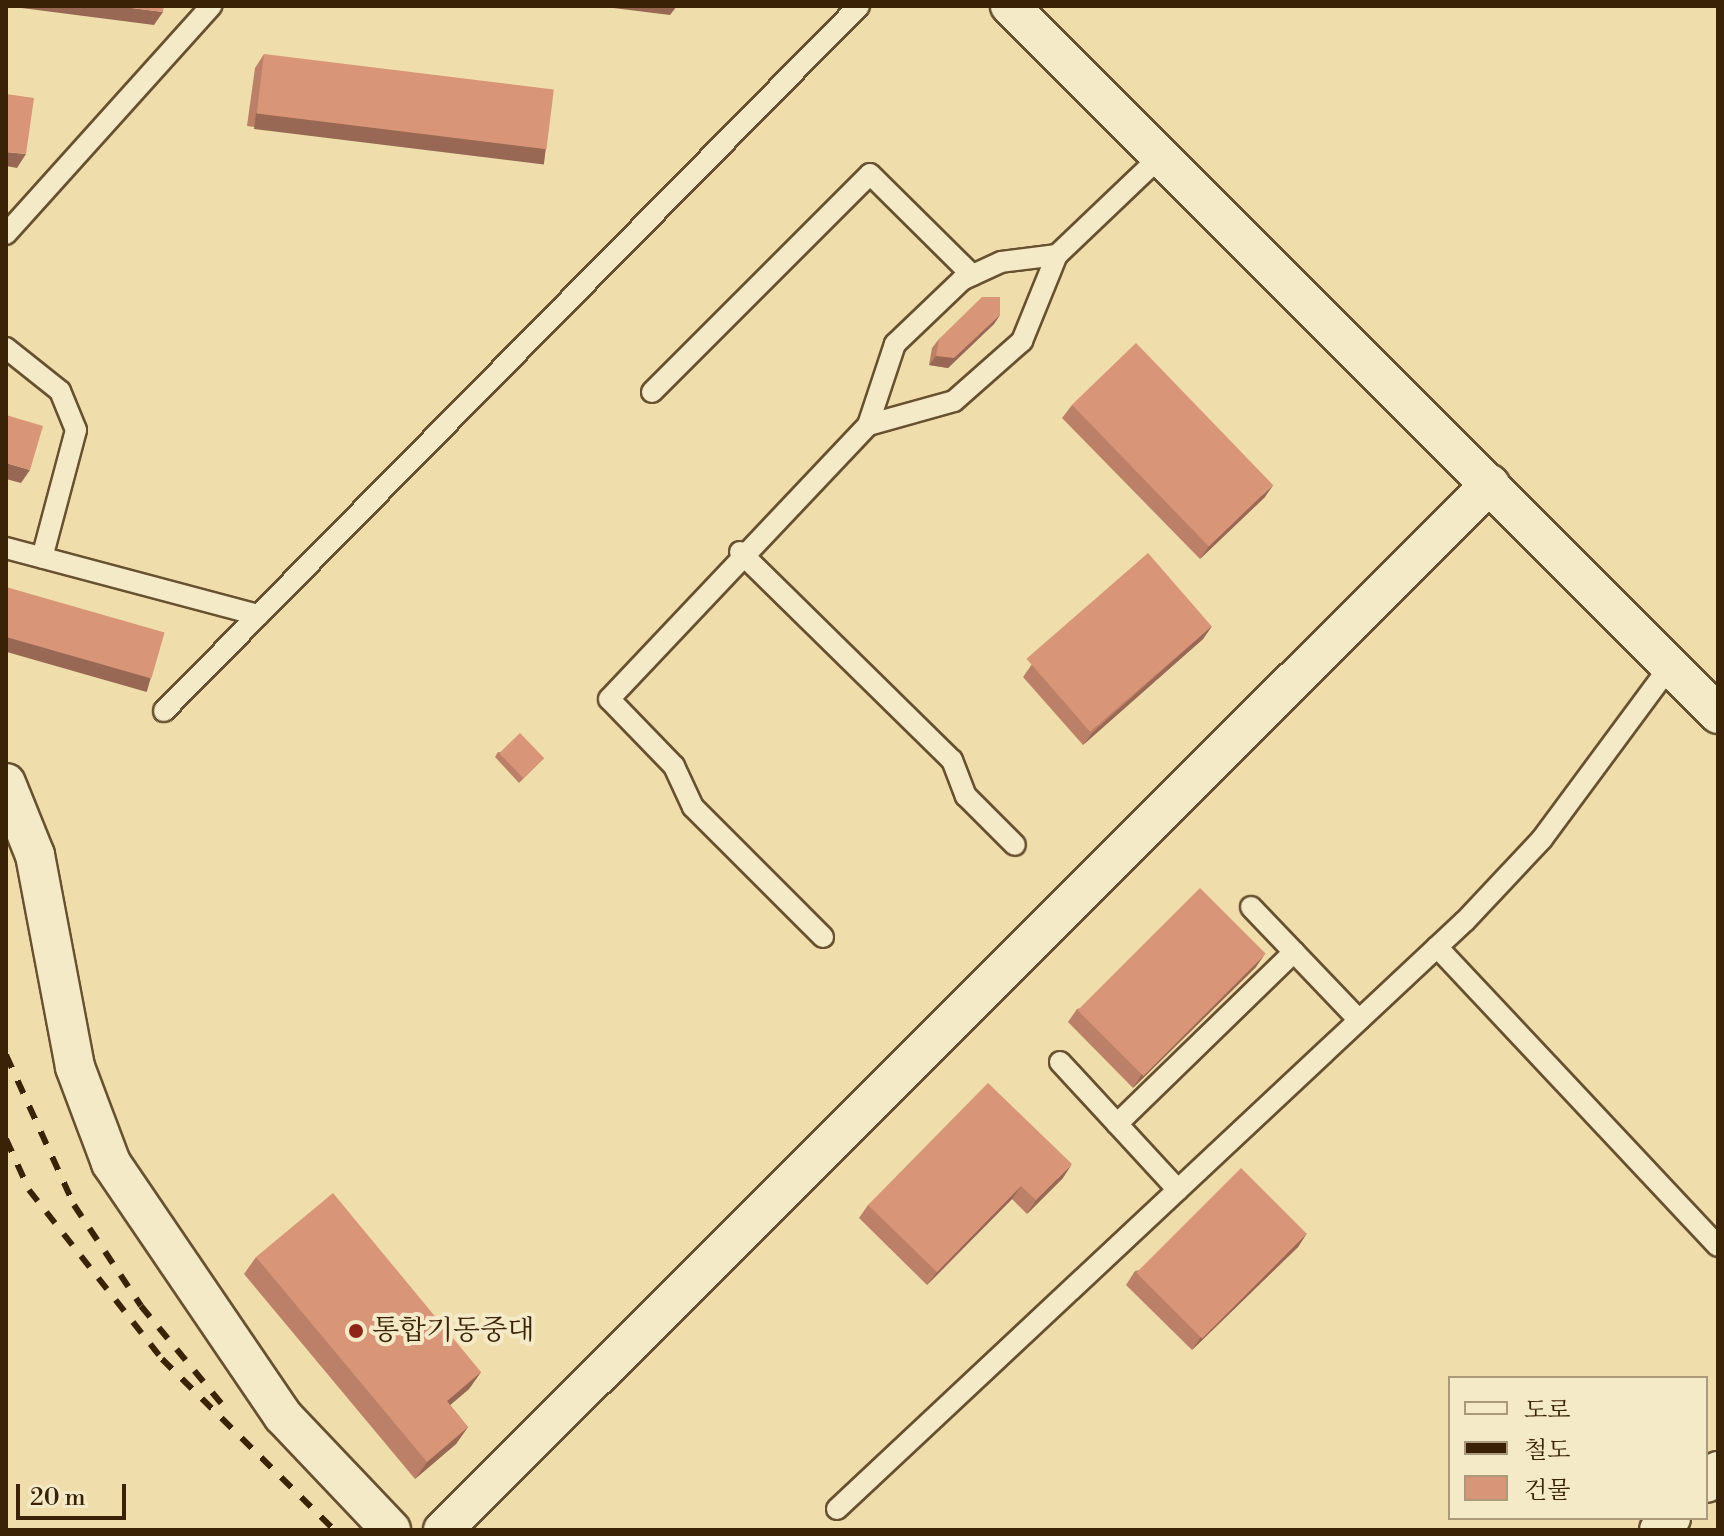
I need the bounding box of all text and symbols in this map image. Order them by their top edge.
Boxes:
place label: 통합기동중대 [372,1314,534,1348]
marker: 통합기동중대 [347,1322,365,1340]
legend [1448,1376,1708,1520]
text: 도로 [1524,1396,1570,1426]
text: 철도 [1524,1436,1570,1466]
scale bar [20,1468,130,1518]
text: 건물 [1524,1476,1570,1506]
text: 20 m [30,1483,86,1513]

